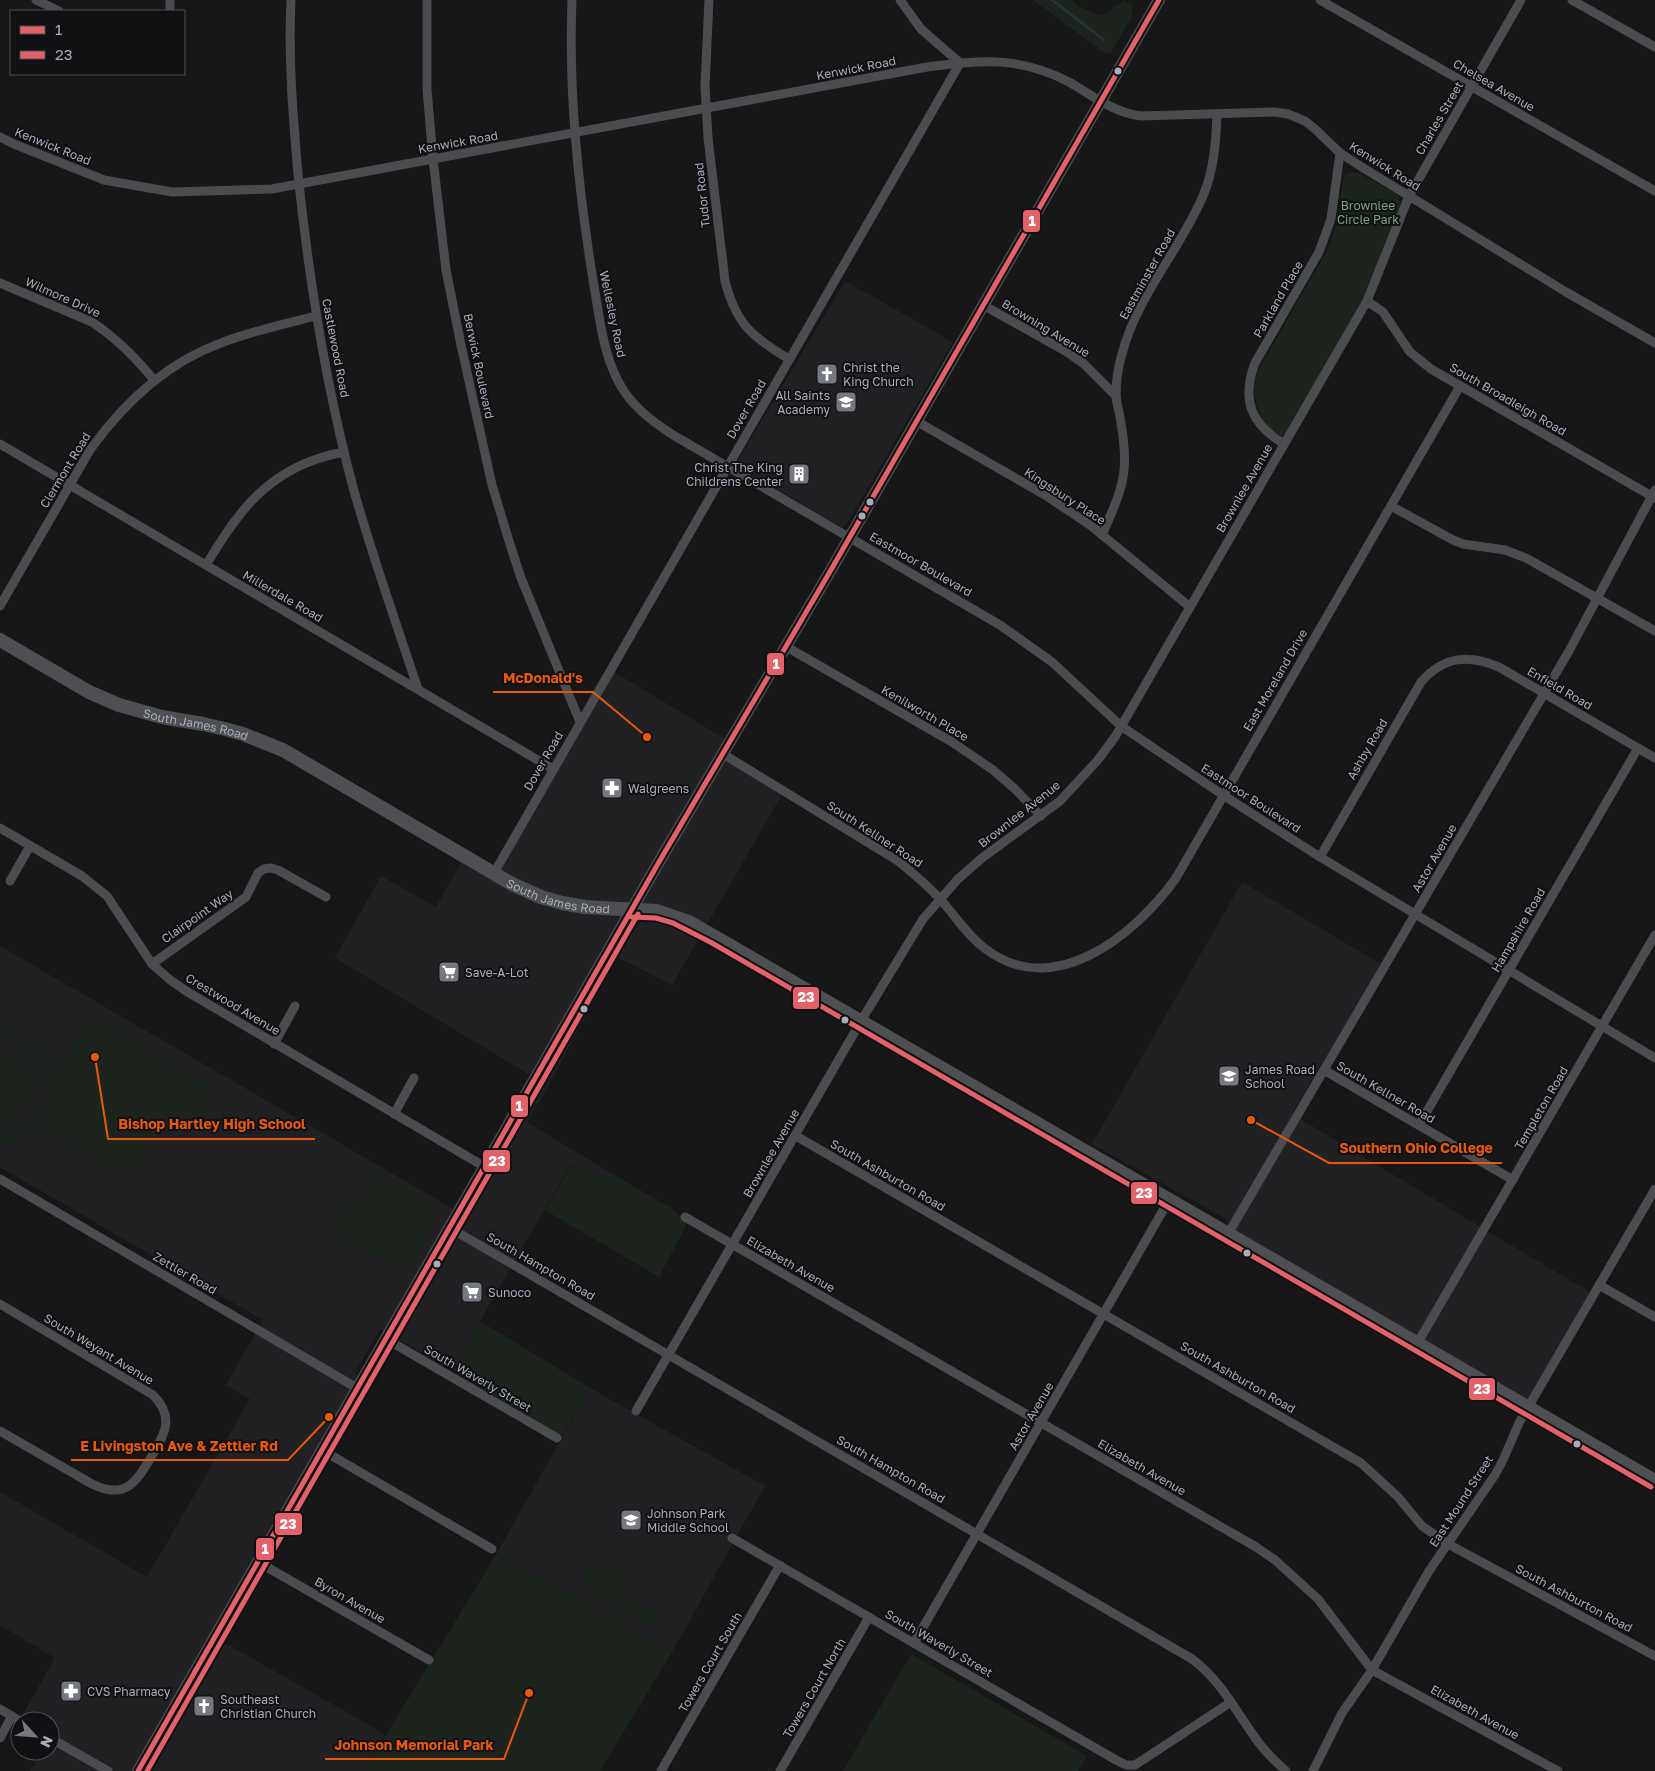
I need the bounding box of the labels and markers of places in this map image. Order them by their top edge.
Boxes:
unlabelled marker [1113,66,1123,76]
place label: Christ the King Church [843,360,914,389]
church icon: Christ the King Church [815,362,839,386]
place label: All Saints Academy [775,388,830,417]
school or university icon: All Saints Academy [834,390,858,414]
place label: Christ The King Childrens Center [686,460,783,489]
building icon: Christ The King Childrens Center [787,462,811,486]
unlabelled marker [865,497,875,507]
unlabelled marker [857,511,867,521]
callout: McDonald's [493,663,593,692]
pharmacy icon: Walgreens [600,776,624,800]
place label: Walgreens [628,781,689,796]
supermarket icon: Save-A-Lot [437,960,461,984]
place label: Save-A-Lot [465,965,529,980]
unlabelled marker [579,1004,589,1014]
unlabelled marker [840,1015,850,1025]
place label: James Road School [1245,1062,1315,1091]
school or university icon: James Road School [1217,1064,1241,1088]
callout: Bishop Hartley High School [108,1110,315,1139]
callout: Southern Ohio College [1329,1134,1502,1163]
unlabelled marker [1242,1248,1252,1258]
unlabelled marker [432,1259,442,1269]
supermarket icon: Sunoco [460,1280,484,1304]
place label: Sunoco [488,1285,531,1300]
callout: E Livingston Ave & Zettler Rd [71,1431,288,1460]
unlabelled marker [1572,1439,1582,1449]
place label: Johnson Park Middle School [647,1506,729,1535]
school or university icon: Johnson Park Middle School [619,1508,643,1532]
pharmacy icon: CVS Pharmacy [59,1679,83,1703]
place label: CVS Pharmacy [87,1684,171,1699]
place label: Southeast Christian Church [220,1692,316,1721]
church icon: Southeast Christian Church [192,1694,216,1718]
callout: Johnson Memorial Park [325,1730,504,1759]

